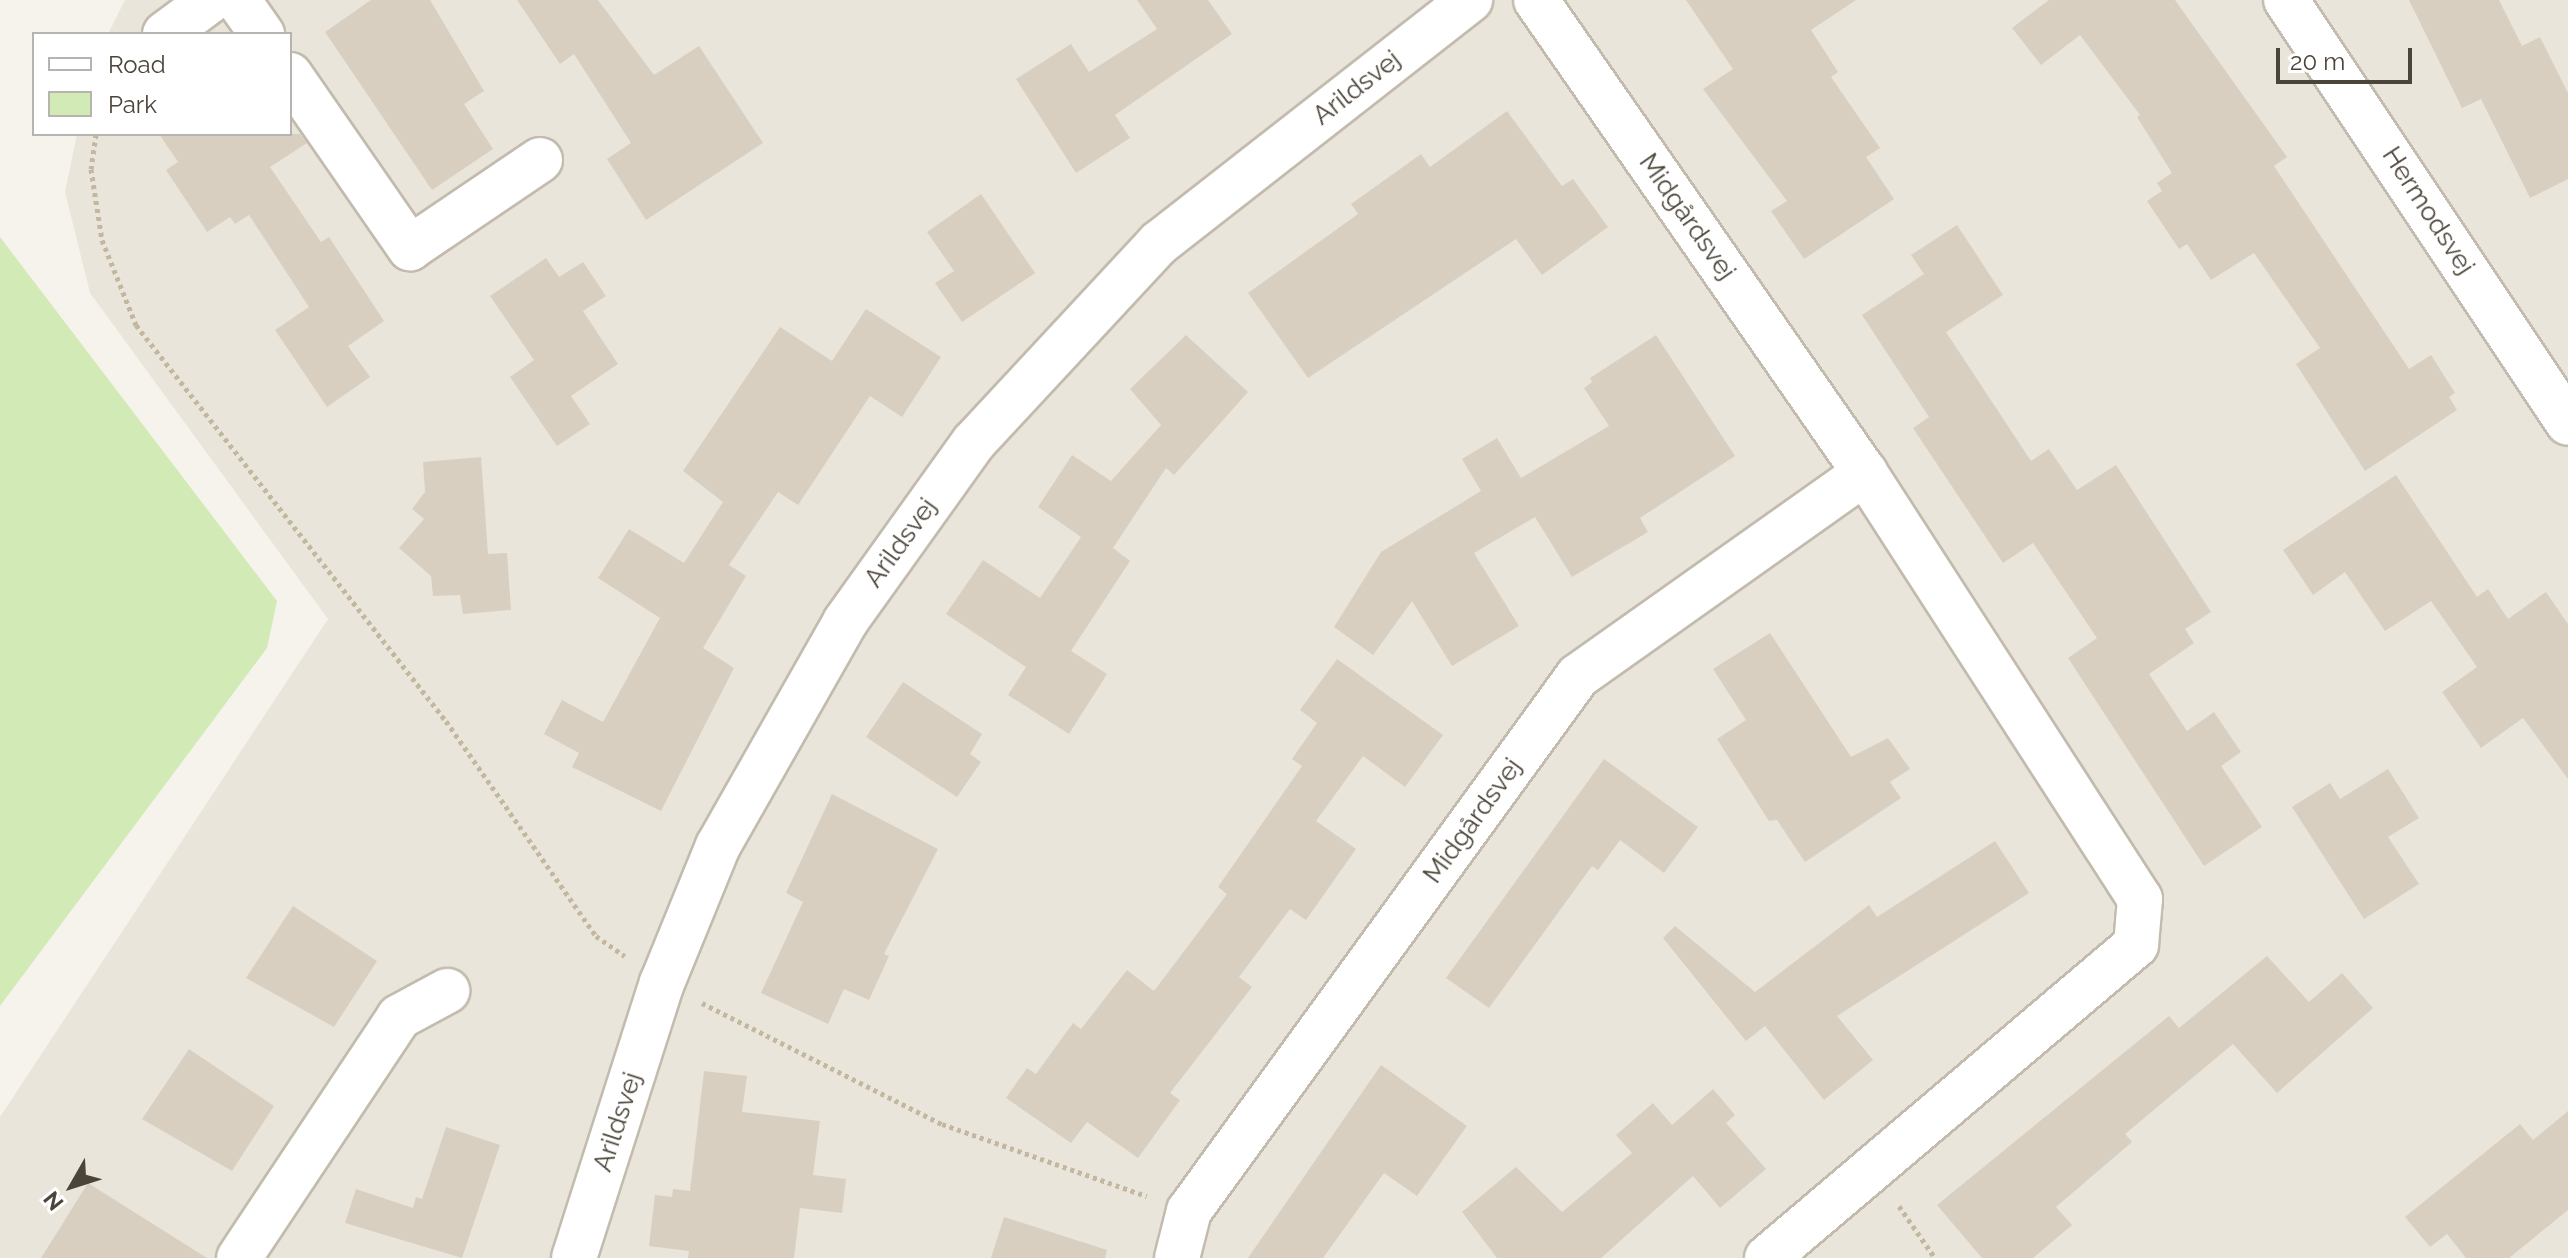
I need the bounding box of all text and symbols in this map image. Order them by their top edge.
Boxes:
legend [32,32,292,136]
scale bar [2280,32,2416,82]
street label: Arildsvej [1307,44,1407,132]
text: 20 m [2290,47,2345,76]
text: Road [108,50,166,79]
text: Park [108,90,157,119]
street label: Hermodsvej [2375,141,2481,281]
street label: Midgårdsvej [1632,148,1742,286]
street label: Arildsvej [858,492,944,594]
street label: Midgårdsvej [1417,753,1529,889]
street label: Arildsvej [587,1068,649,1176]
north arrow [32,1146,112,1226]
text: N [38,1186,69,1216]

